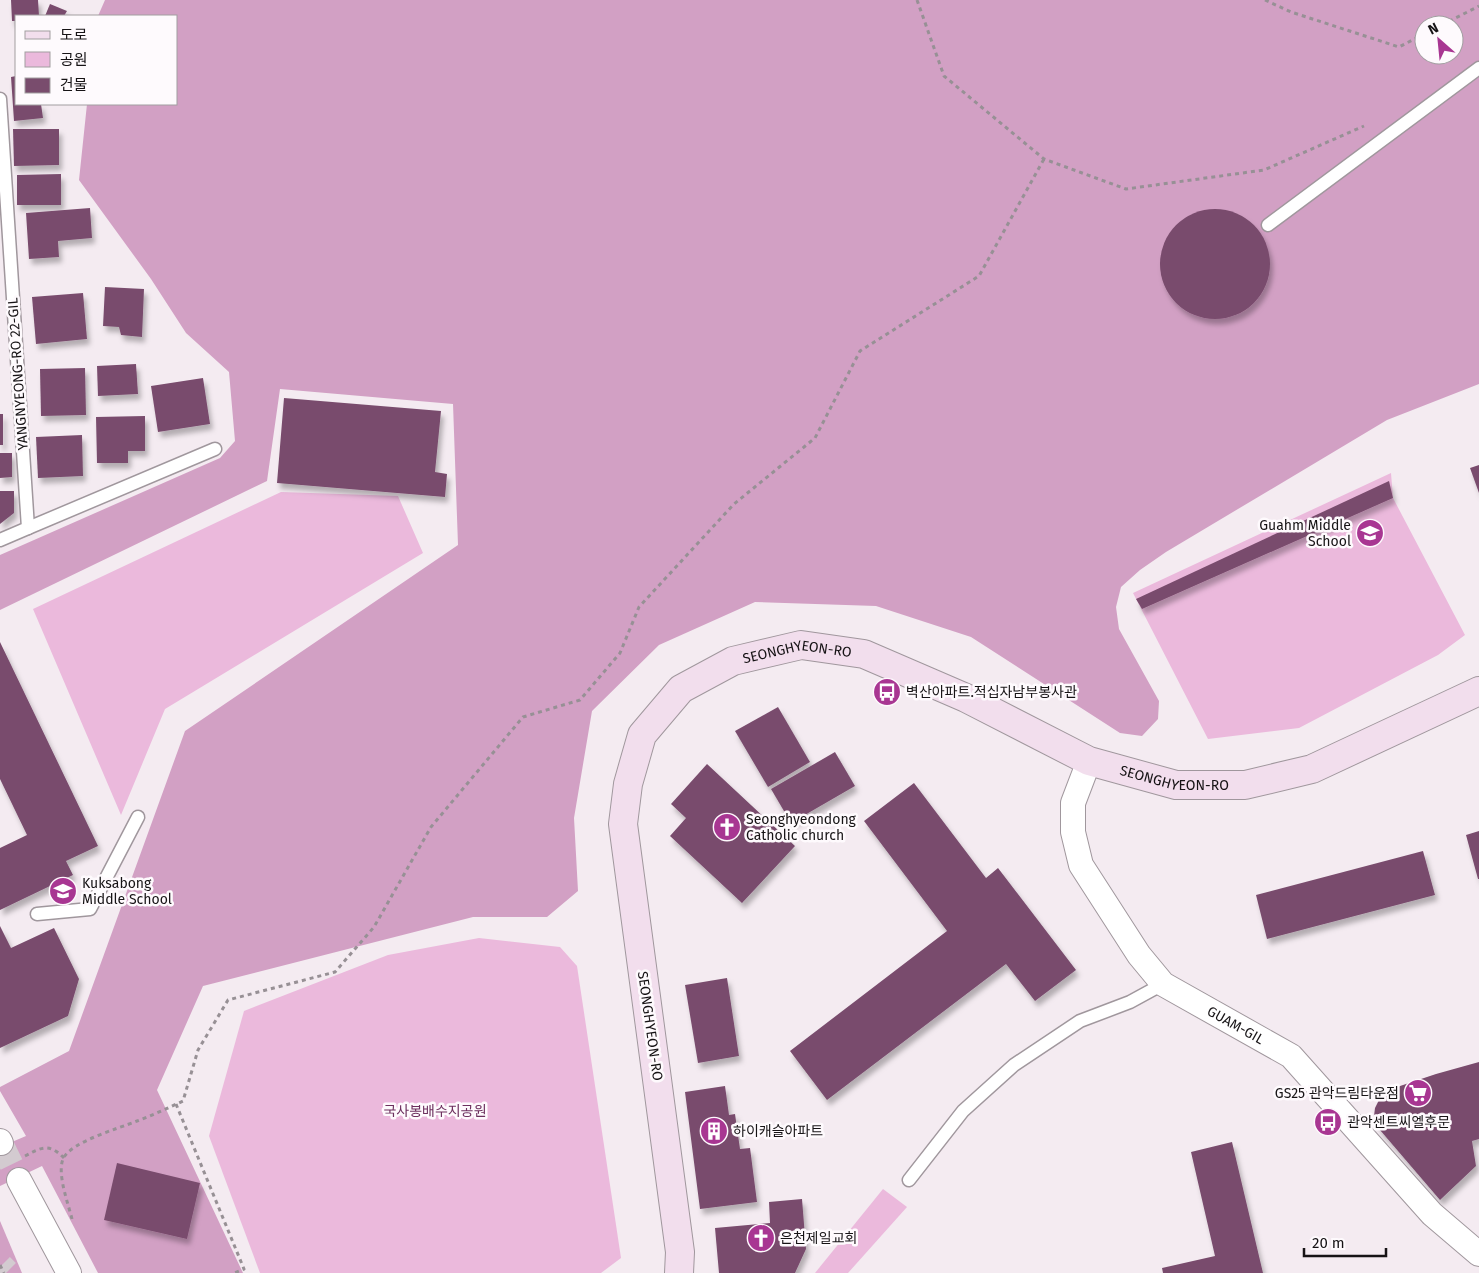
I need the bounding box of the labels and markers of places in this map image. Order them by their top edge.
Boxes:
place label: Guahm Middle School [1259,517,1351,550]
school or university icon: Guahm Middle School [1355,518,1385,548]
bus stop icon: 벽산아파트.적십자남부봉사관 [872,677,902,707]
place label: 벽산아파트.적십자남부봉사관 [906,684,1077,701]
place label: Seonghyeondong Catholic church [746,811,857,844]
church icon: Seonghyeondong Catholic church [712,812,742,842]
place label: Kuksabong Middle School [82,875,172,908]
school or university icon: Kuksabong Middle School [48,876,78,906]
supermarket icon: GS25 관악드림타운점 [1403,1078,1433,1108]
place label: GS25 관악드림타운점 [1275,1085,1399,1102]
bus stop icon: 관악센트씨엘후문 [1313,1107,1343,1137]
place label: 관악센트씨엘후문 [1347,1114,1450,1131]
building icon: 하이캐슬아파트 [699,1116,729,1146]
place label: 하이캐슬아파트 [733,1123,823,1140]
church icon: 은천제일교회 [746,1223,776,1253]
place label: 은천제일교회 [780,1230,857,1247]

